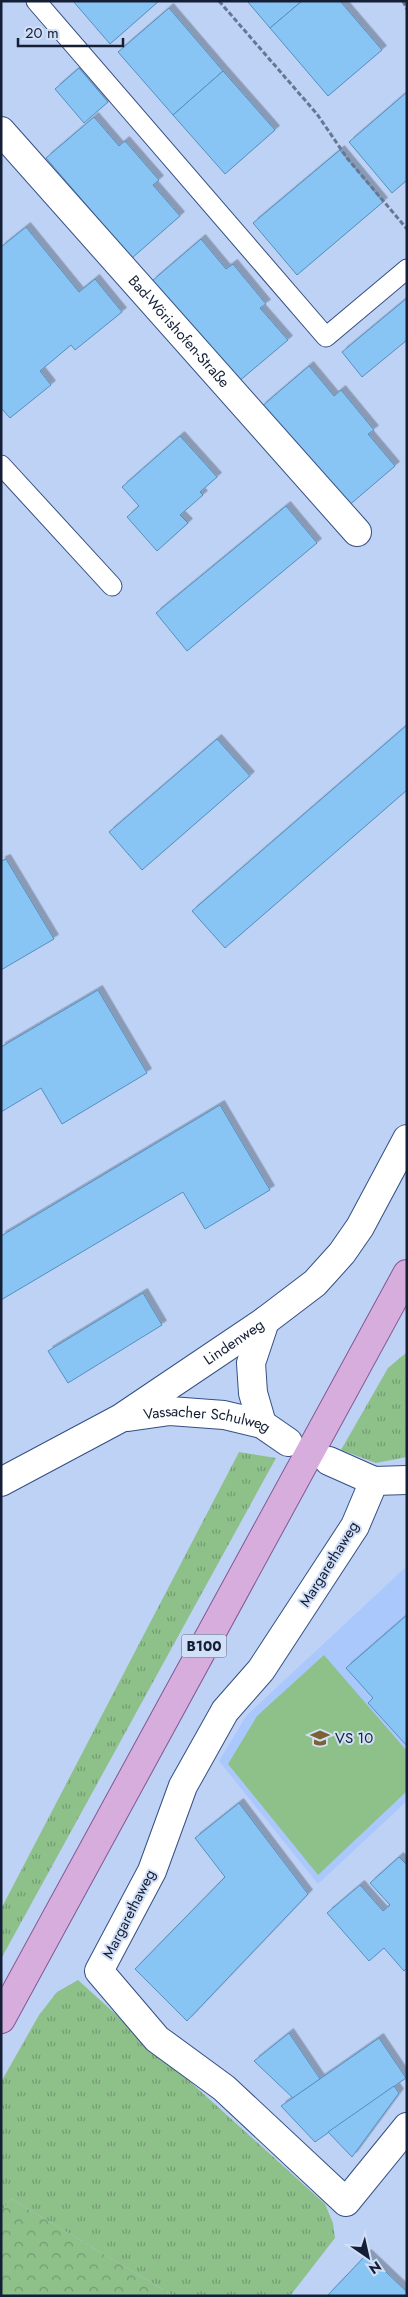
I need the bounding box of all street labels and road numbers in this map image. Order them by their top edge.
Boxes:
street label: Bad-Wörishofen-Straße [123,270,235,393]
street label: Lindenweg [199,1314,269,1370]
street label: Vassacher Schulweg [142,1400,275,1438]
street label: Margarethaweg [294,1517,364,1611]
road number: B100 [182,1634,226,1658]
street label: Margarethaweg [97,1866,161,1962]

